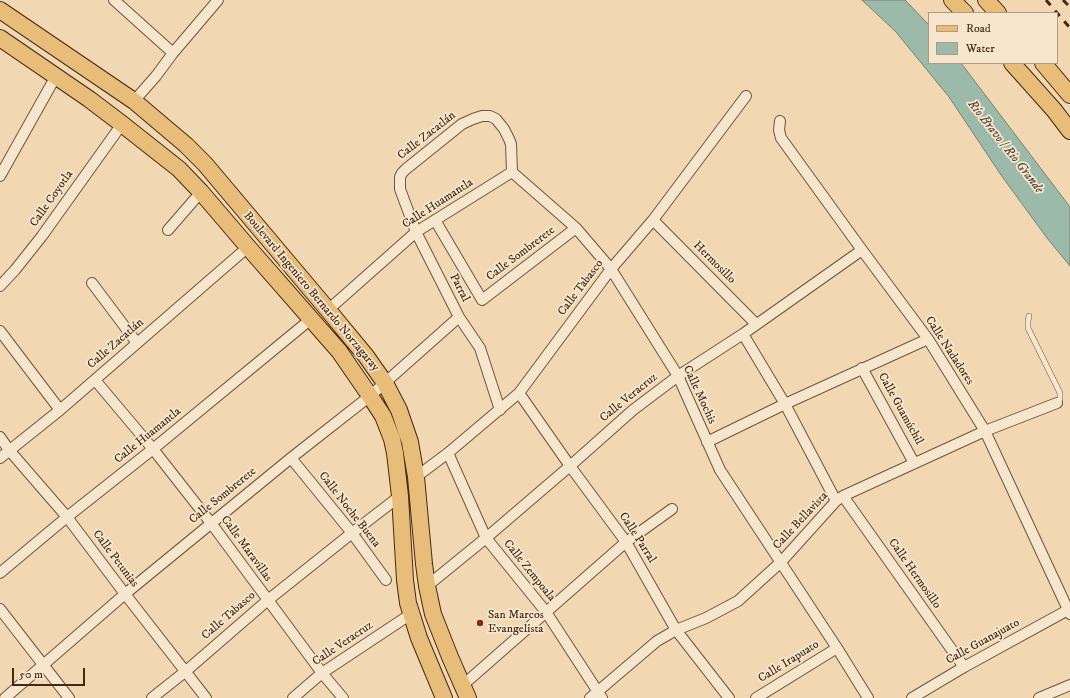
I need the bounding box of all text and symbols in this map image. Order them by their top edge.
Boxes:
legend [928,12,1058,64]
text: Road [966,21,991,36]
text: Water [966,41,995,56]
water label: Río Bravo / Rio Grande [964,97,1046,197]
street label: Calle Zacatlán [395,109,459,163]
street label: Calle Coyotla [27,168,77,230]
street label: Calle Huamantla [400,176,476,232]
street label: Boulevard Ingeniero Bernardo Norzagaray [240,209,382,375]
street label: Calle Sombrerete [484,224,558,284]
street label: Hermosillo [690,239,738,287]
street label: Calle Tabasco [555,257,607,319]
street label: Parral [446,272,472,304]
street label: Calle Nadadores [922,314,976,388]
street label: Calle Zacatlán [85,316,147,372]
street label: Calle Mochis [679,363,719,427]
street label: Calle Veracruz [597,370,661,426]
street label: Calle Guamúchil [874,371,926,447]
street label: Calle Huamantla [112,405,184,467]
street label: Calle Sombrerete [187,465,259,527]
street label: Calle Noche Buena [315,469,383,551]
street label: Calle Bellavista [771,489,831,553]
street label: Calle Parral [615,510,659,566]
street label: Calle Maravillas [217,513,275,585]
street label: Calle Petunias [89,528,141,590]
street label: Calle Hermosillo [885,536,943,612]
street label: Calle Zempoala [500,537,558,605]
street label: Calle Tabasco [199,589,259,643]
place label: San Marcos Evangelista [488,609,544,637]
street label: Calle Guanajuato [944,616,1022,668]
street label: Calle Veracruz [310,618,376,670]
marker: San Marcos Evangelista [475,618,485,628]
street label: Calle Irapuato [756,638,822,686]
scale bar [14,660,87,686]
text: 50 m [19,667,43,682]

